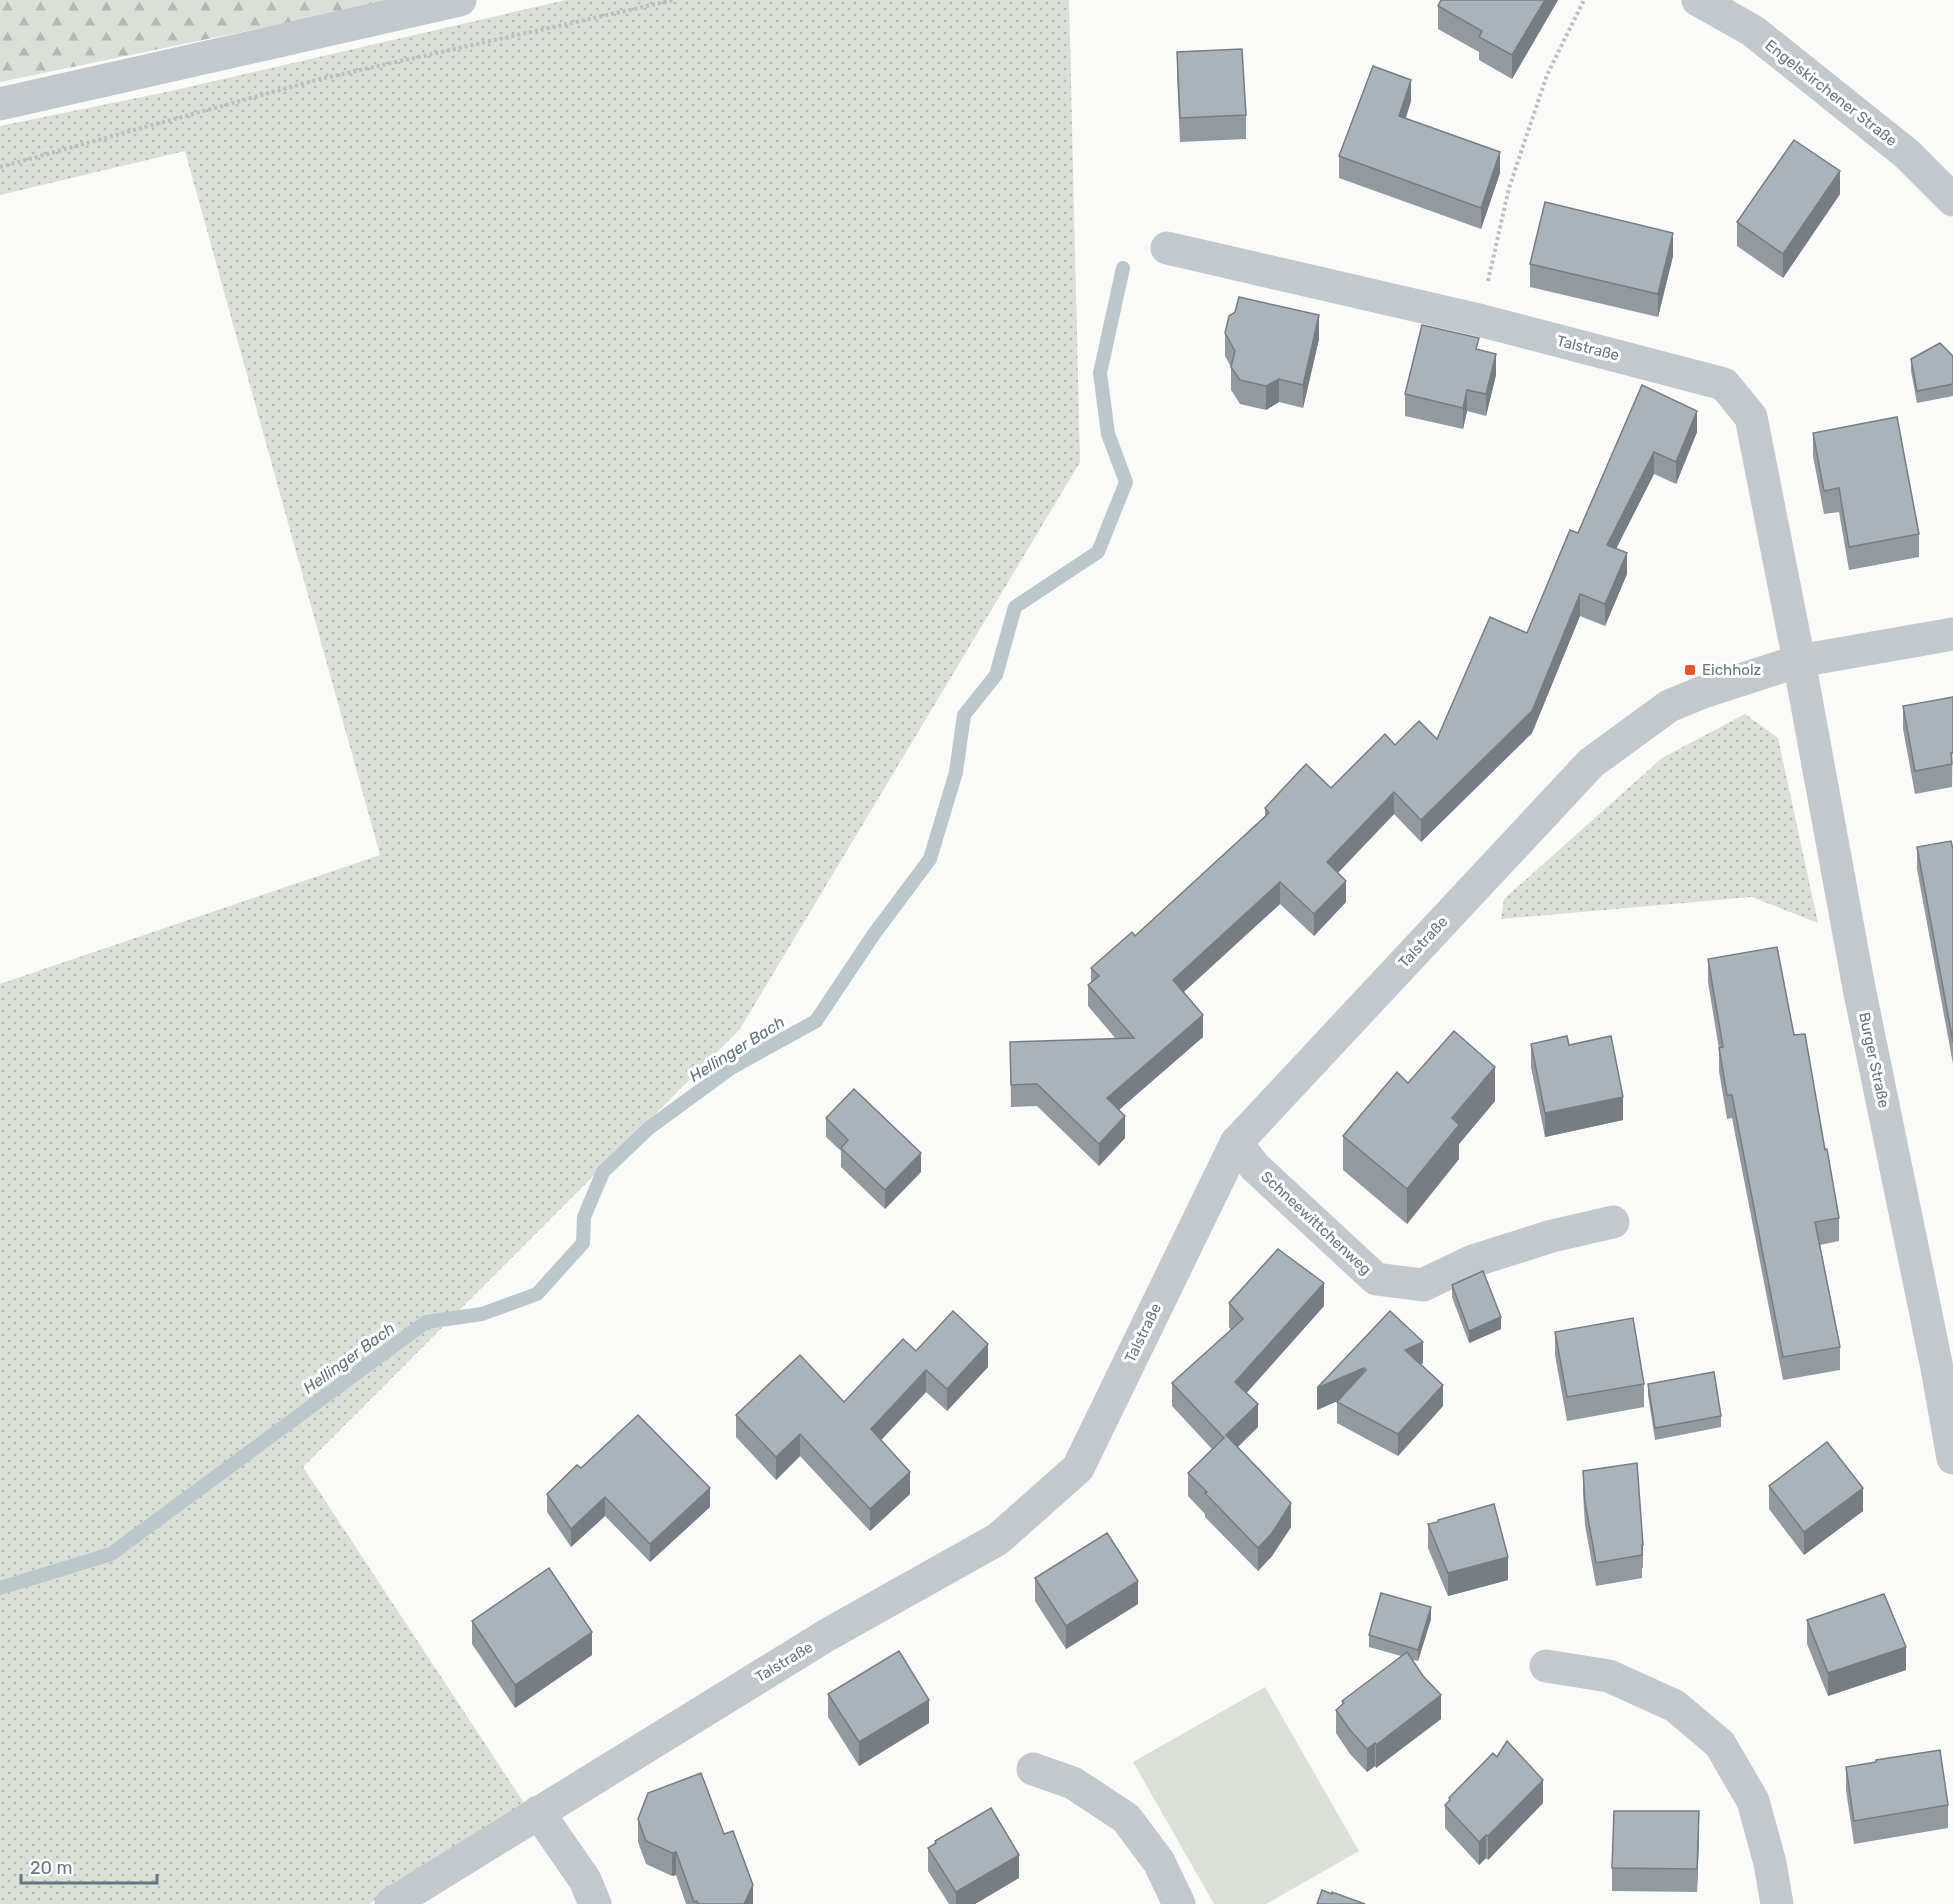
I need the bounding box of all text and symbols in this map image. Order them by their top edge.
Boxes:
street label: Engelskirchener Straße [1761,36,1901,150]
street label: Talstraße [1555,332,1621,364]
place label: Eichholz [1702,661,1762,679]
marker: Eichholz [1683,663,1697,677]
street label: Talstraße [1395,913,1451,971]
street label: Burger Straße [1855,1011,1893,1109]
water label: Hellinger Bach [686,1012,788,1086]
street label: Schneewittchenweg [1257,1167,1375,1279]
street label: Talstraße [1121,1300,1165,1366]
water label: Hellinger Bach [299,1318,399,1398]
street label: Talstraße [752,1638,816,1686]
scale bar [21,1847,158,1885]
text: 20 m [30,1857,72,1879]

